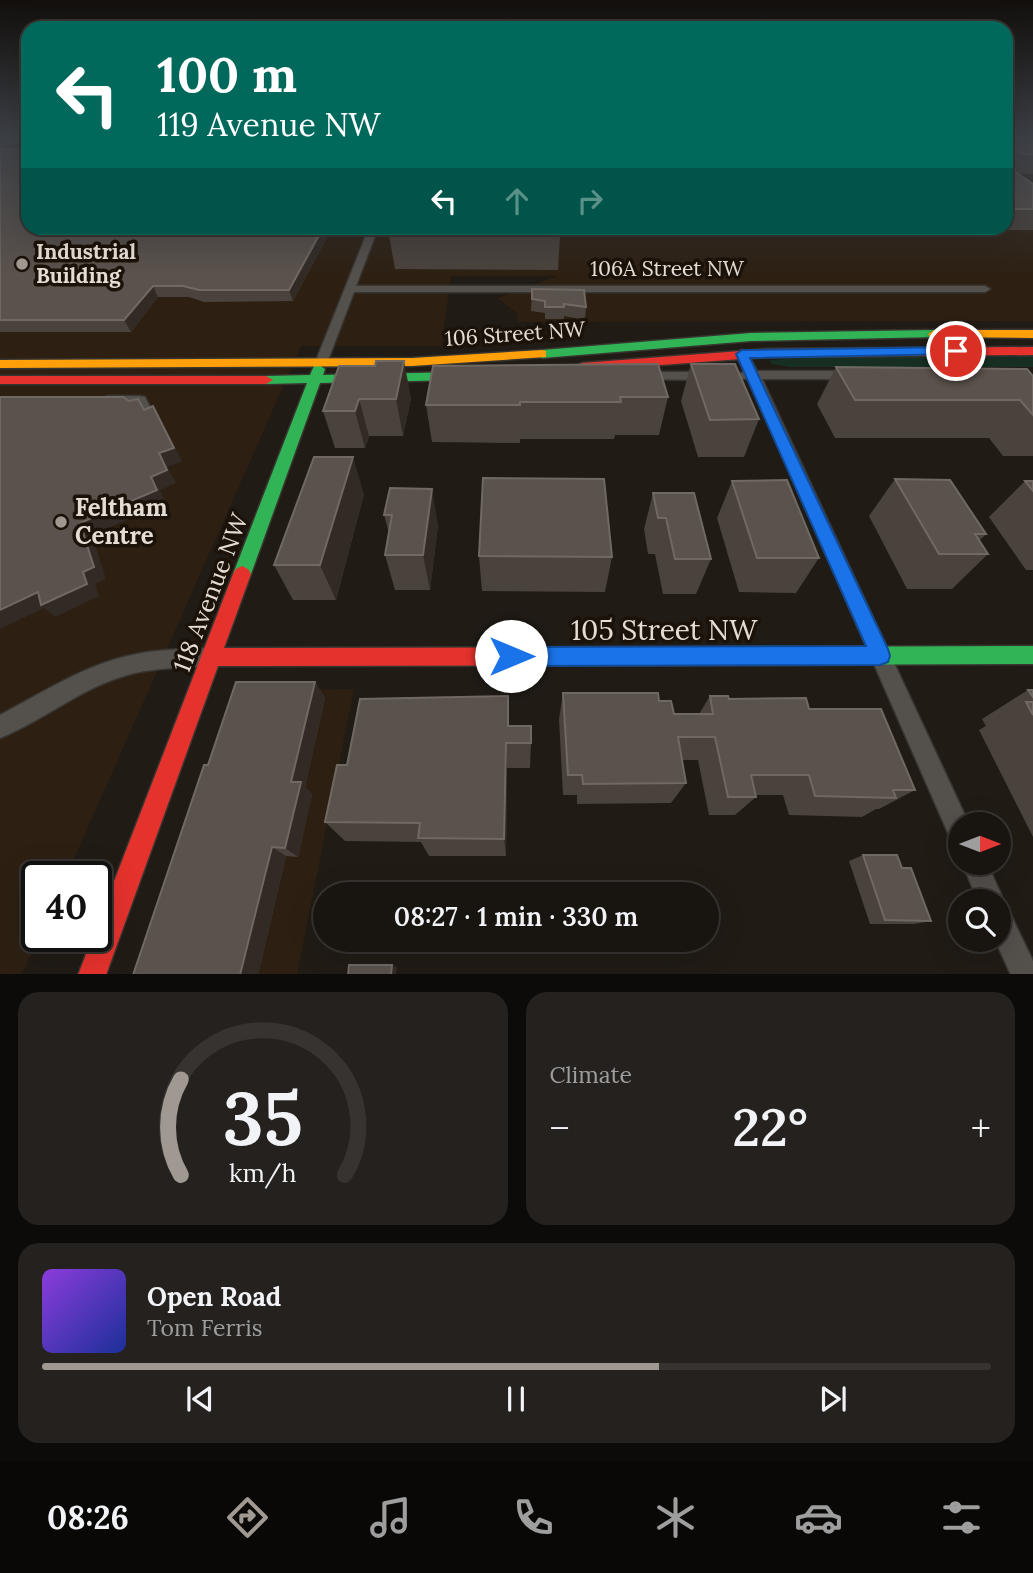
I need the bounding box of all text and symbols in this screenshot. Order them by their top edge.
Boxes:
text: 100 m [157,43,297,105]
icon: left [42,49,133,140]
text: 119 Avenue NW [157,104,380,145]
icon: left [425,182,463,220]
icon: ahead [498,182,536,220]
icon: right [571,182,609,220]
place label: Industrial Building [36,238,137,289]
street label: 106A Street NW [590,255,745,282]
marker: Industrial Building [14,256,30,272]
street label: 106 Street NW [444,315,587,352]
pin [926,321,986,381]
icon: arrive [937,332,975,370]
place label: Feltham Centre [75,492,167,551]
street label: 118 Avenue NW [166,508,255,676]
marker: Feltham Centre [53,514,69,530]
street label: 105 Street NW [571,612,758,648]
position arrow [474,619,548,693]
north arrow [948,812,1012,875]
map controls [948,812,1011,952]
speed limit sign: 40 [21,861,112,952]
button: search [948,889,1011,952]
text: 08:27 · 1 min · 330 m [394,900,638,933]
text: Climate [550,1060,632,1089]
text: 35 [223,1072,303,1165]
text: 22° [732,1094,808,1160]
text: − [550,1104,570,1152]
text: + [971,1104,991,1152]
text: km/h [229,1156,297,1188]
text: Open Road [147,1280,281,1313]
text: Tom Ferris [147,1313,262,1342]
icon: previous [181,1380,219,1418]
icon: pause [497,1380,535,1418]
icon: next [814,1380,852,1418]
icon: directions [223,1493,272,1542]
icon: music [366,1493,415,1542]
icon: phone [509,1493,558,1542]
icon: climate [651,1493,700,1542]
icon: car [794,1493,843,1542]
icon: filters [937,1493,986,1542]
text: 08:26 [47,1497,129,1538]

